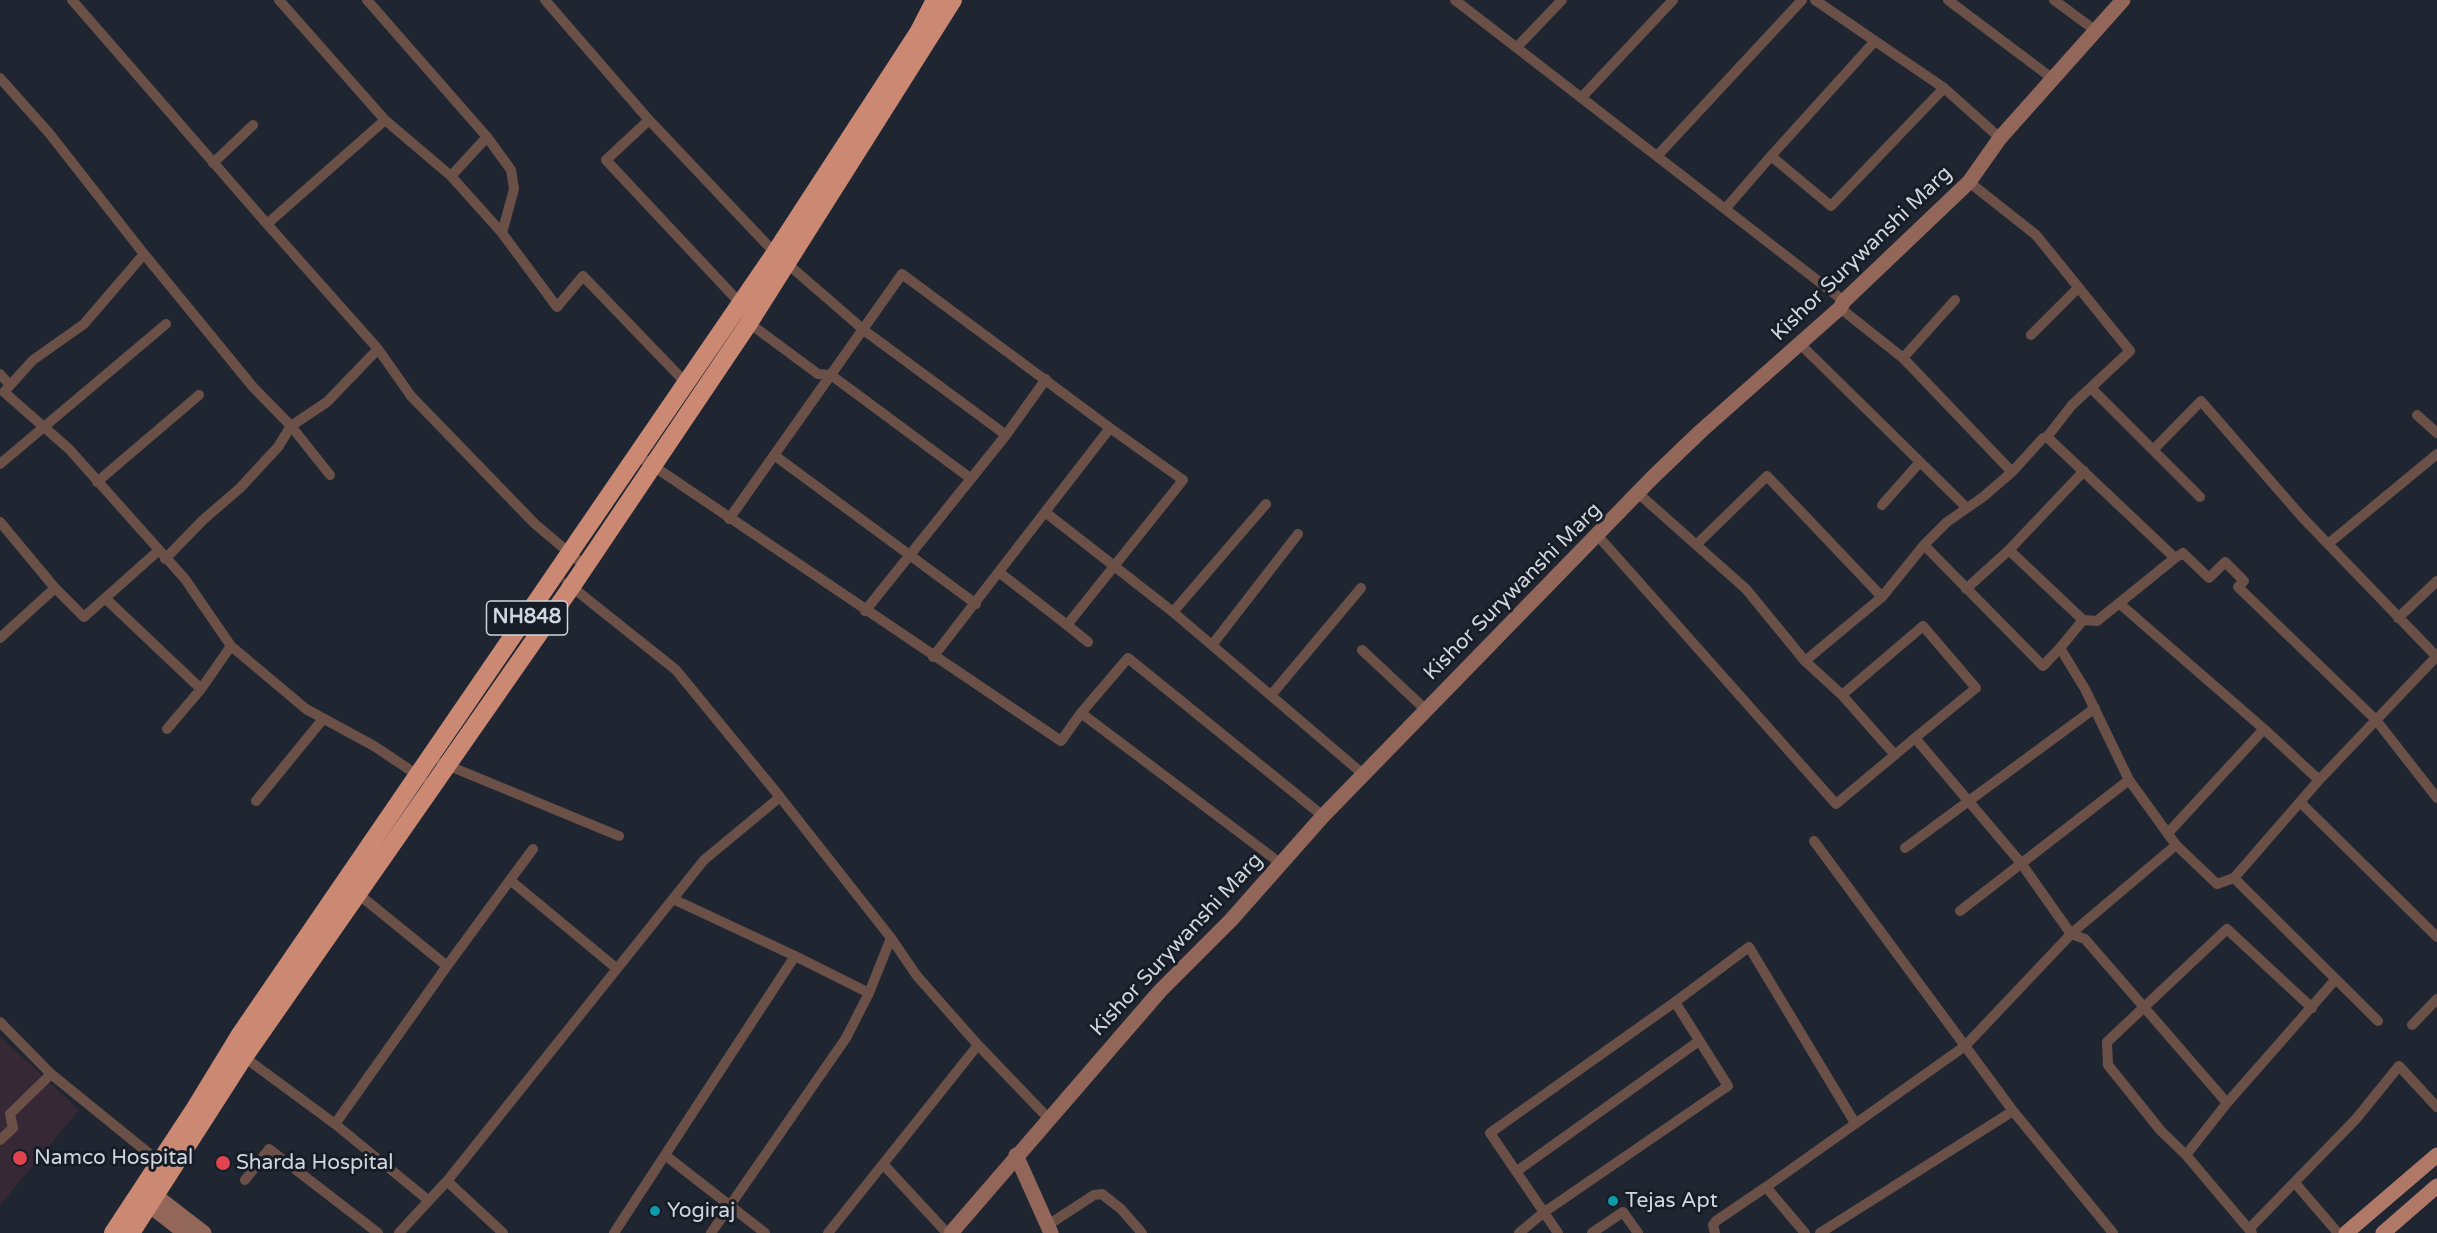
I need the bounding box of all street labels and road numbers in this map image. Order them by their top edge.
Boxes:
street label: Kishor Surywanshi Marg [1767,161,1957,347]
street label: Kishor Surywanshi Marg [1419,498,1607,686]
road number: NH848 [486,601,568,635]
street label: Kishor Surywanshi Marg [1086,848,1268,1042]

